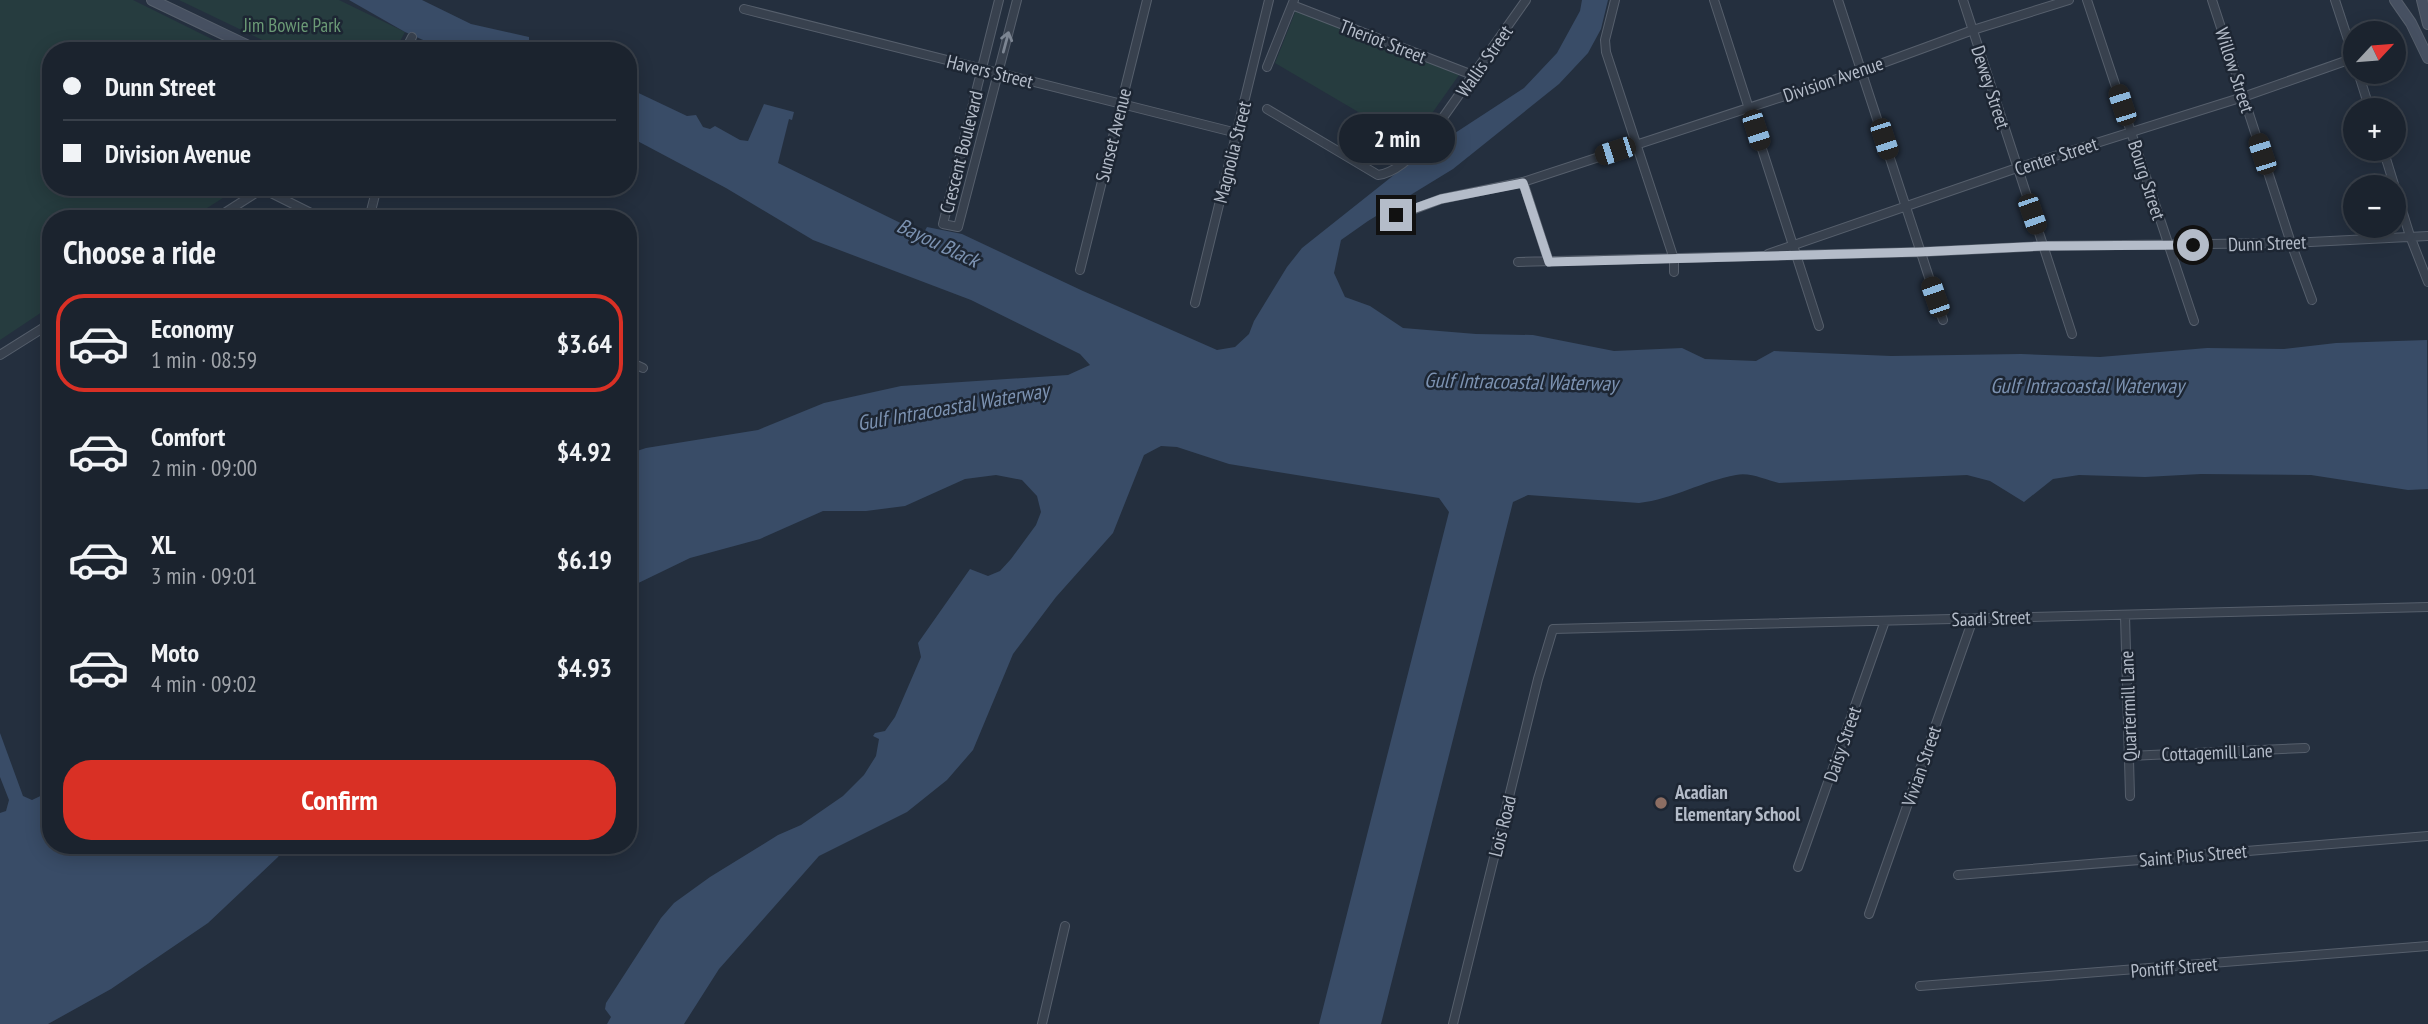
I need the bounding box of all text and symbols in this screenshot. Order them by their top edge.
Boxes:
park label: Jim Bowie Park [242,13,341,37]
street label: Theriot Street [1336,14,1430,69]
street label: Wallis Street [1451,20,1518,102]
north arrow [2343,21,2406,84]
map controls [2343,21,2406,238]
street label: Willow Street [2210,24,2260,116]
one-way arrow [1000,31,1013,54]
street label: Dewey Street [1966,42,2016,132]
street label: Havers Street [944,49,1036,93]
street label: Division Avenue [1780,51,1886,107]
text: Dunn Street [105,70,216,103]
car [2106,82,2139,128]
street label: Sunset Avenue [1090,85,1136,184]
street label: Crescent Boulevard [934,88,988,216]
street label: Magnolia Street [1208,98,1256,205]
button: + [2343,98,2406,161]
car [1740,107,1773,153]
callout: 2 min [1338,114,1454,162]
car [1868,116,1901,162]
text: 2 min [1374,124,1420,153]
street label: Center Street [2011,131,2101,181]
car [2246,131,2279,177]
car [1592,135,1639,167]
text: Division Avenue [105,137,251,170]
street label: Bourg Street [2123,137,2171,224]
button: − [2343,175,2406,238]
car [2016,191,2049,237]
route end [1380,199,1412,231]
water label: Bayou Black [893,212,986,275]
route start [2177,229,2209,261]
street label: Dunn Street [2227,230,2307,256]
text: Choose a ride [63,231,216,273]
car [1919,274,1952,320]
icon: car [67,312,130,375]
text: Economy [151,312,233,345]
text: $3.64 [557,327,612,360]
text: 1 min · 08:59 [151,345,257,374]
water label: Gulf Intracoastal Waterway [1424,366,1621,397]
water label: Gulf Intracoastal Waterway [1990,372,2187,399]
water label: Gulf Intracoastal Waterway [855,376,1054,437]
icon: car [67,420,130,483]
text: Comfort [151,420,225,453]
text: $4.92 [557,435,612,468]
text: 2 min · 09:00 [151,453,257,482]
icon: car [67,528,130,591]
text: XL [151,528,176,561]
text: $6.19 [557,543,612,576]
text: 3 min · 09:01 [151,561,257,590]
street label: Saadi Street [1951,605,2032,631]
icon: car [67,636,130,699]
text: Moto [151,636,199,669]
street label: Quartermill Lane [2114,650,2142,762]
text: $4.93 [557,651,612,684]
text: 4 min · 09:02 [151,669,257,698]
street label: Daisy Street [1818,702,1866,785]
street label: Vivian Street [1896,722,1946,810]
street label: Cottagemill Lane [2161,738,2273,766]
button: Confirm [63,760,616,840]
place label: Acadian Elementary School [1674,780,1800,826]
street label: Lois Road [1483,793,1521,859]
marker: Acadian Elementary School [1653,795,1669,811]
street label: Saint Pius Street [2138,838,2249,872]
street label: Pontiff Street [2130,951,2219,983]

